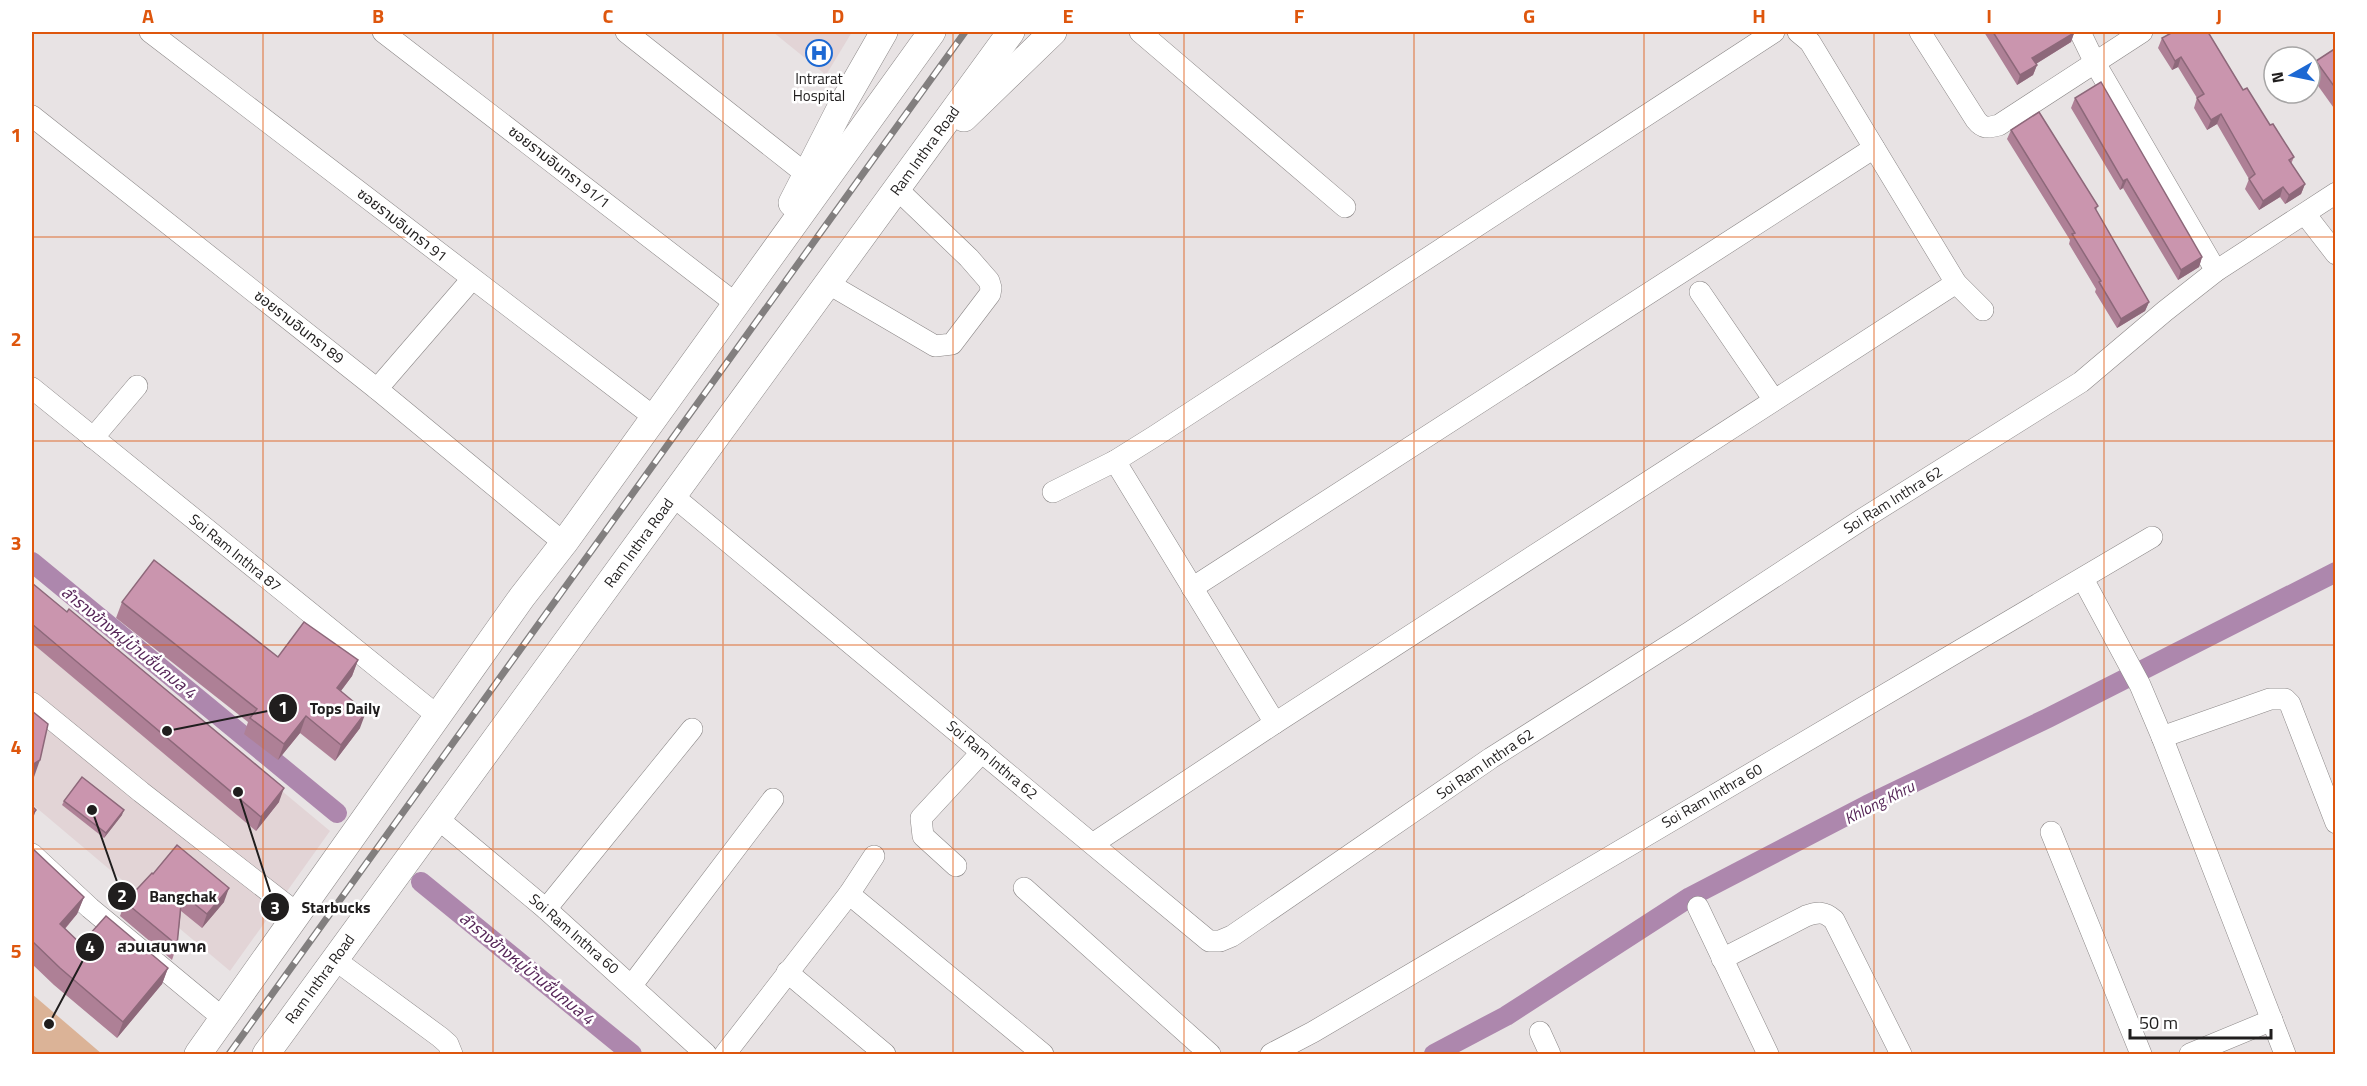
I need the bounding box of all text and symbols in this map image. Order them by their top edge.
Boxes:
text: A [142,0,154,31]
text: B [372,0,384,31]
text: C [603,0,614,31]
text: D [832,0,844,31]
text: E [1062,0,1074,31]
text: F [1294,0,1305,31]
text: G [1523,0,1535,31]
text: H [1752,0,1766,31]
text: I [1986,0,1992,31]
text: J [2216,0,2222,31]
hospital icon: Intrarat Hospital [804,38,834,68]
north arrow [2262,45,2322,105]
place label: Intrarat Hospital [793,67,845,107]
text: N [2264,70,2290,85]
street label: Ram Inthra Road [884,101,965,200]
text: 1 [10,119,22,150]
street label: ซอยรามอินทรา 91/1 [504,120,615,214]
street label: ซอยรามอินทรา 91 [352,182,452,267]
street label: ซอยรามอินทรา 89 [249,284,349,369]
text: 2 [10,323,22,354]
street label: Soi Ram Inthra 62 [1839,460,1947,539]
street label: Ram Inthra Road [598,493,679,592]
street label: Soi Ram Inthra 87 [184,508,286,597]
text: 3 [10,527,22,558]
water label: ลำรางข้างหมู่บ้านชื่นกมล 4 [56,580,202,704]
callout: Tops Daily [268,691,392,725]
text: 1 [278,694,288,721]
text: Tops Daily [310,696,380,720]
street label: Soi Ram Inthra 62 [942,714,1043,805]
street label: Soi Ram Inthra 62 [1431,722,1538,805]
text: 4 [10,731,22,762]
street label: Soi Ram Inthra 60 [1657,757,1766,834]
water label: Khlong Khru [1840,774,1919,830]
callout: Bangchak [107,879,228,913]
text: 2 [117,882,127,909]
text: Bangchak [149,884,218,908]
street label: Soi Ram Inthra 60 [524,888,625,979]
callout: Starbucks [260,890,383,924]
text: 3 [270,894,280,921]
text: Starbucks [301,895,371,919]
water label: ลำรางข้างหมู่บ้านชื่นกมล 4 [454,906,600,1030]
street label: Ram Inthra Road [279,929,360,1028]
callout: สวนเสนาพาค [75,930,219,964]
text: 4 [85,933,95,960]
text: สวนเสนาพาค [117,934,207,958]
text: 5 [10,935,22,966]
scale bar [2130,1002,2271,1040]
text: 50 m [2139,1009,2178,1036]

